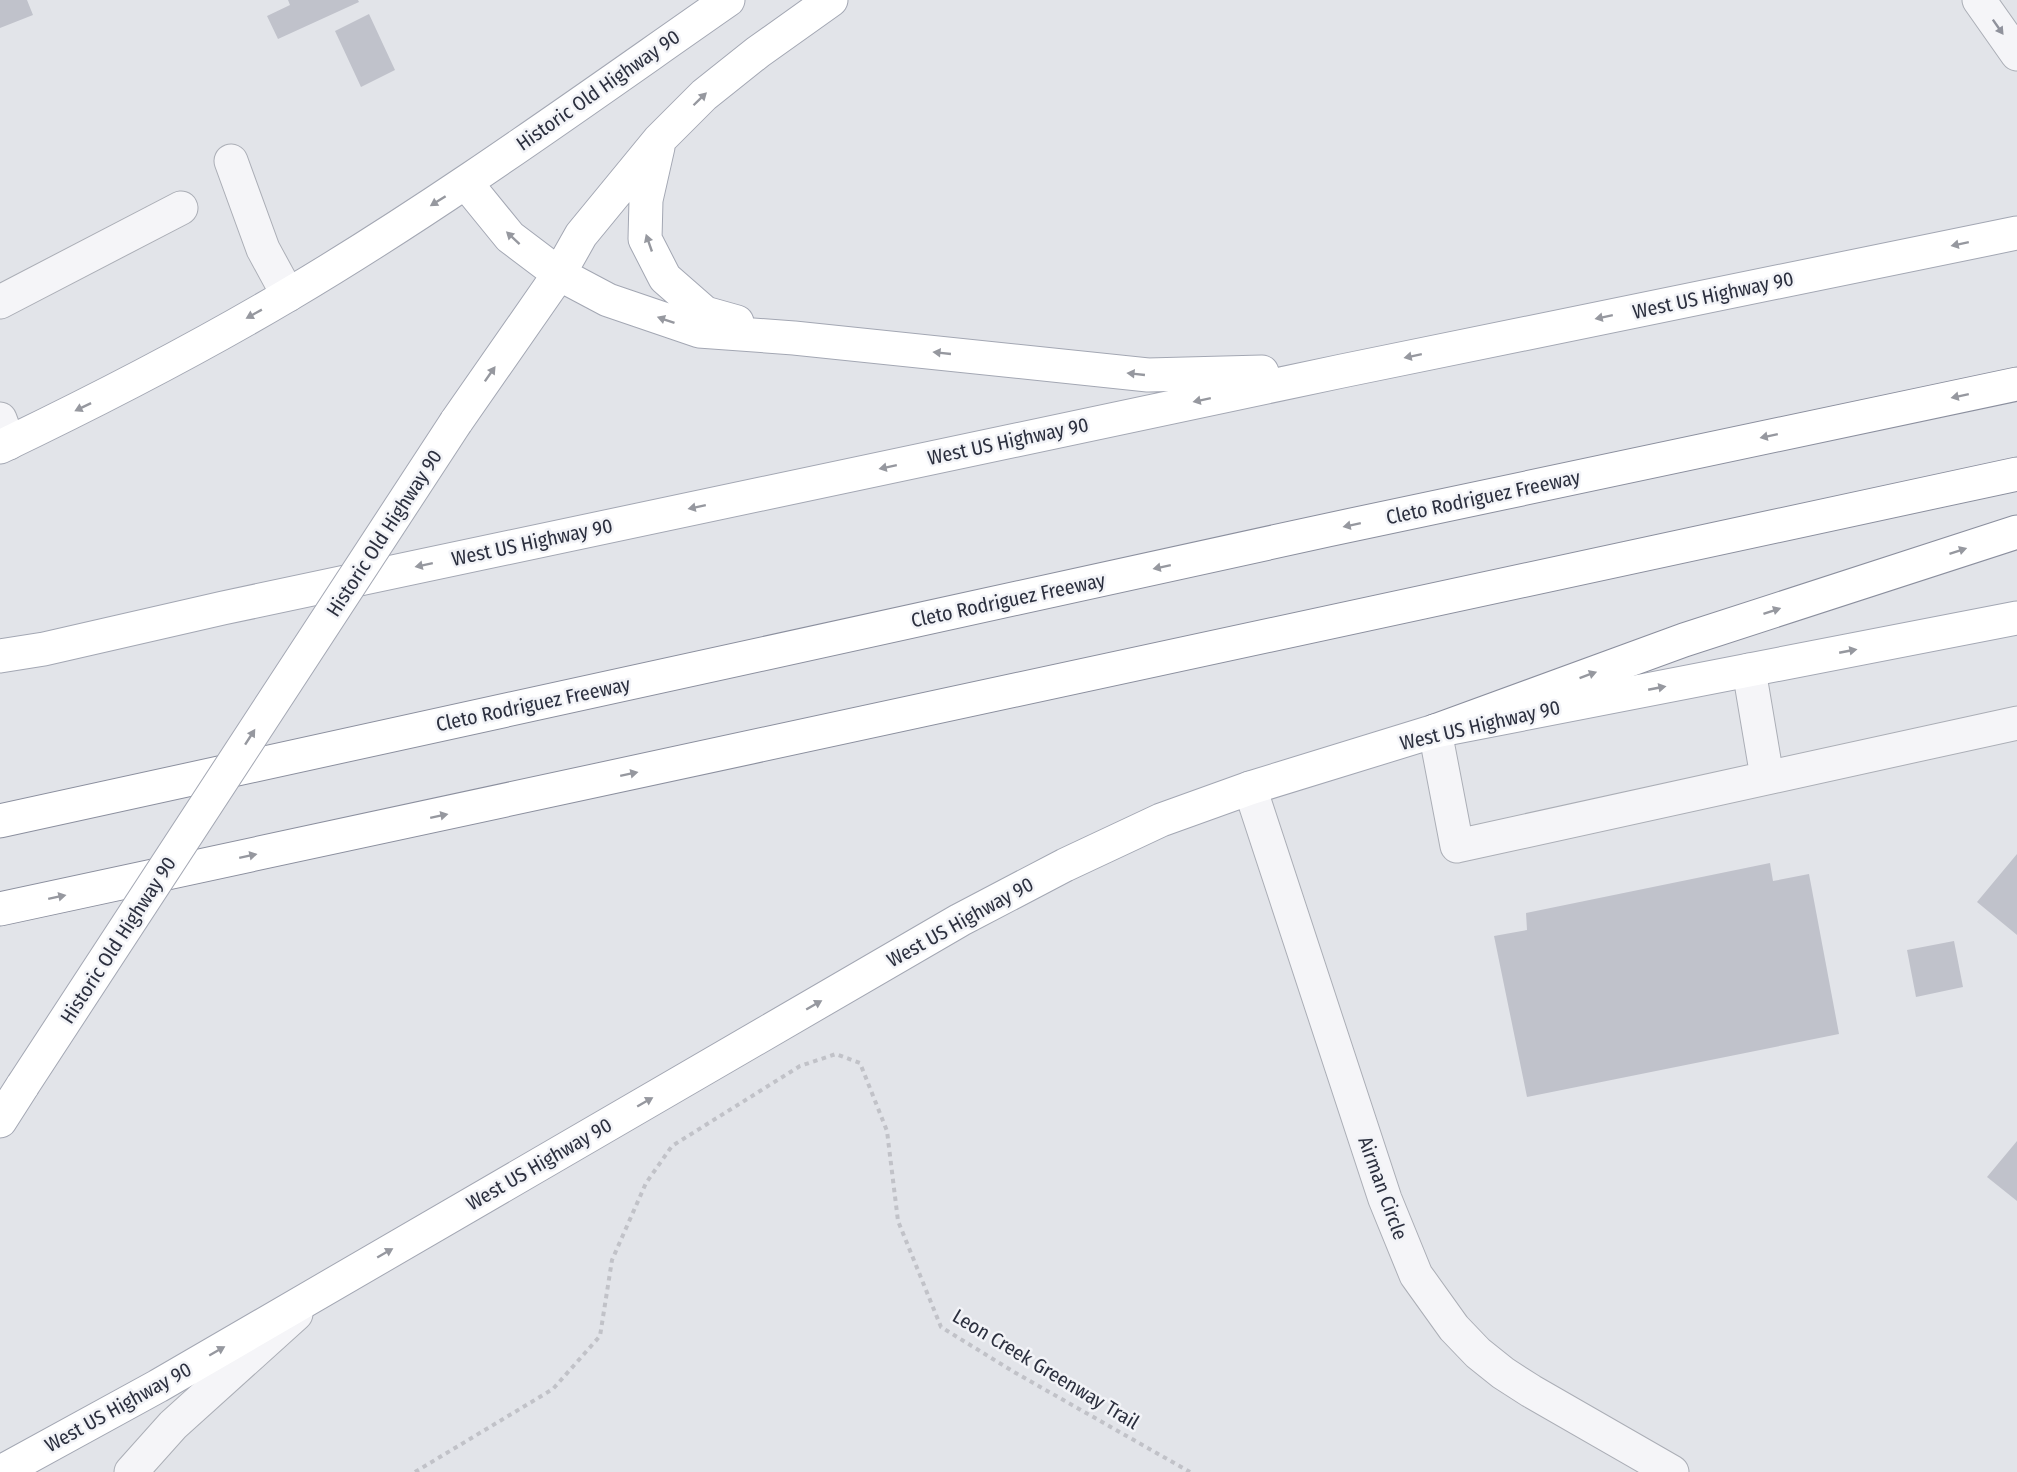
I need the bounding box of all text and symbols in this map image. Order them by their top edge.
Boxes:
one-way arrow [1992,19,2003,35]
street label: Historic Old Highway 90 [512,25,684,155]
one-way arrow [693,92,708,106]
one-way arrow [430,195,446,206]
one-way arrow [505,231,520,245]
one-way arrow [643,234,653,252]
one-way arrow [1950,240,1969,249]
street label: West US Highway 90 [1630,266,1796,324]
one-way arrow [245,309,262,319]
one-way arrow [1594,313,1613,322]
one-way arrow [657,315,675,325]
one-way arrow [933,348,952,358]
one-way arrow [1403,352,1422,361]
one-way arrow [484,366,496,382]
one-way arrow [1127,369,1146,378]
one-way arrow [1950,392,1969,401]
one-way arrow [1192,396,1211,405]
one-way arrow [74,403,91,412]
street label: West US Highway 90 [925,412,1091,470]
one-way arrow [1760,432,1778,442]
street label: Historic Old Highway 90 [321,445,447,621]
one-way arrow [878,463,897,472]
street label: Cleto Rodriguez Freeway [1384,465,1582,529]
one-way arrow [688,503,707,512]
street label: West US Highway 90 [449,513,615,571]
one-way arrow [1343,521,1362,530]
one-way arrow [1949,546,1967,556]
one-way arrow [415,561,434,570]
one-way arrow [1153,562,1171,572]
street label: Cleto Rodriguez Freeway [909,568,1107,632]
one-way arrow [1763,606,1781,616]
one-way arrow [1839,646,1858,655]
one-way arrow [1579,670,1597,679]
street label: Cleto Rodriguez Freeway [434,672,632,736]
one-way arrow [1648,683,1667,692]
street label: West US Highway 90 [1397,695,1563,755]
one-way arrow [244,730,256,746]
one-way arrow [620,769,638,779]
one-way arrow [429,810,448,820]
one-way arrow [239,851,257,861]
street label: Historic Old Highway 90 [55,852,181,1028]
street label: West US Highway 90 [883,872,1037,972]
one-way arrow [48,892,67,901]
one-way arrow [806,999,822,1010]
one-way arrow [637,1097,653,1108]
street label: West US Highway 90 [462,1113,616,1215]
street label: Airman Circle [1353,1133,1413,1243]
one-way arrow [377,1248,394,1258]
street label: Leon Creek Greenway Trail [948,1304,1144,1434]
one-way arrow [209,1346,226,1356]
street label: West US Highway 90 [41,1357,195,1457]

